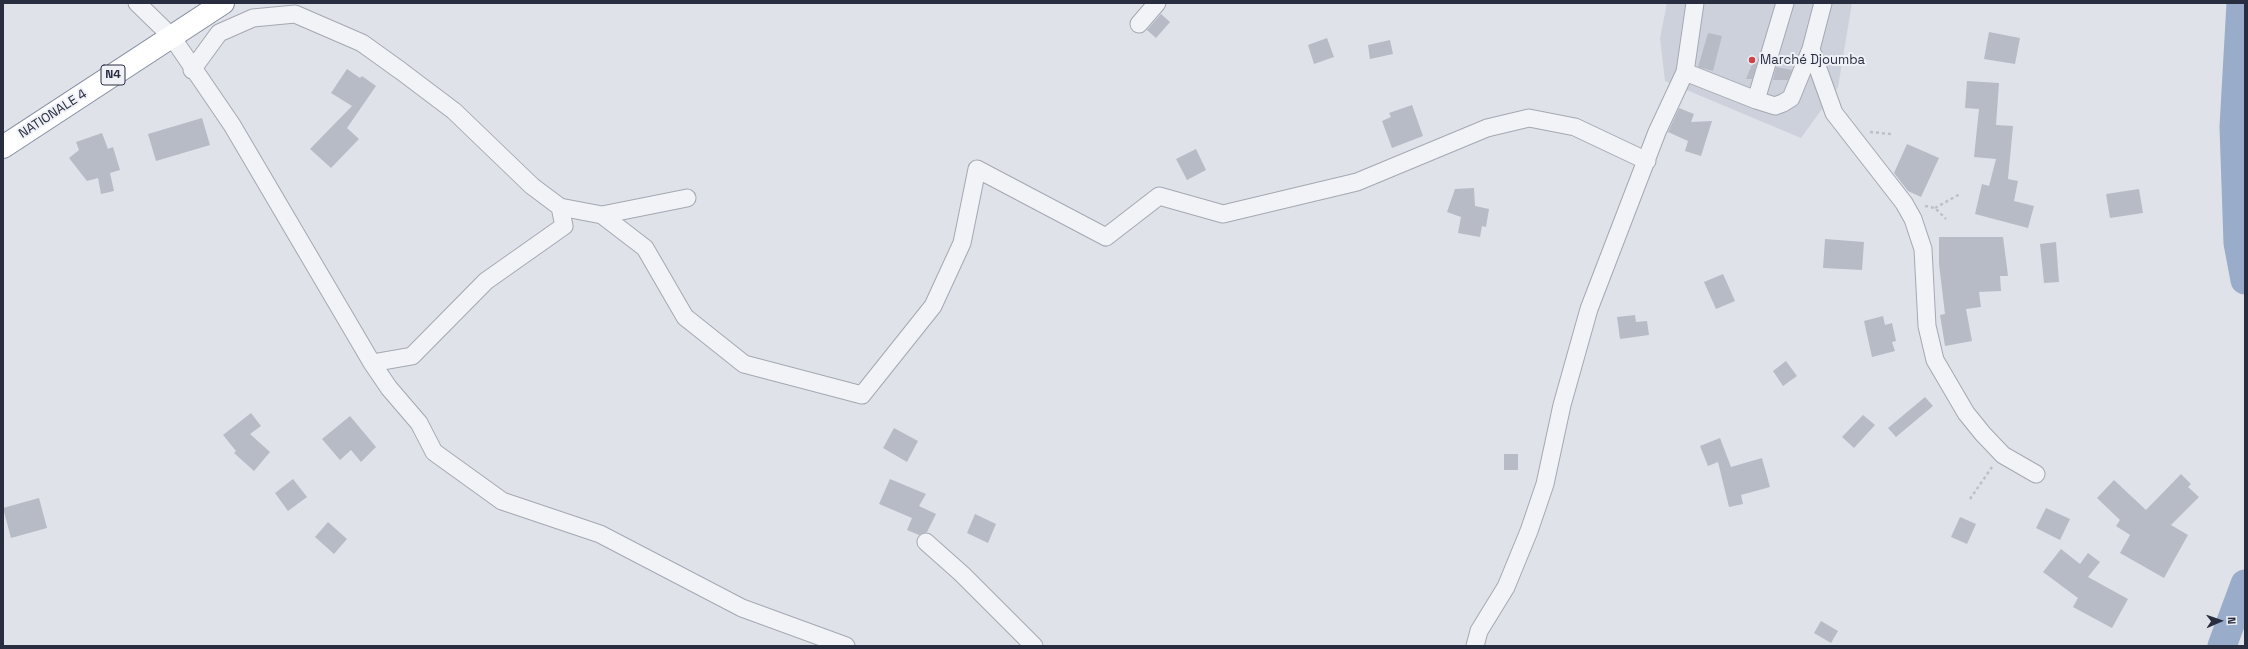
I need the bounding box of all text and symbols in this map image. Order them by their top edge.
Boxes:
place label: Marché Djoumba [1760,52,1865,68]
marker: Marché Djoumba [1747,55,1757,65]
road number: N4 [101,65,125,85]
street label: NATIONALE 4 [16,86,90,142]
north arrow [2200,601,2240,641]
text: N [2225,617,2239,625]

